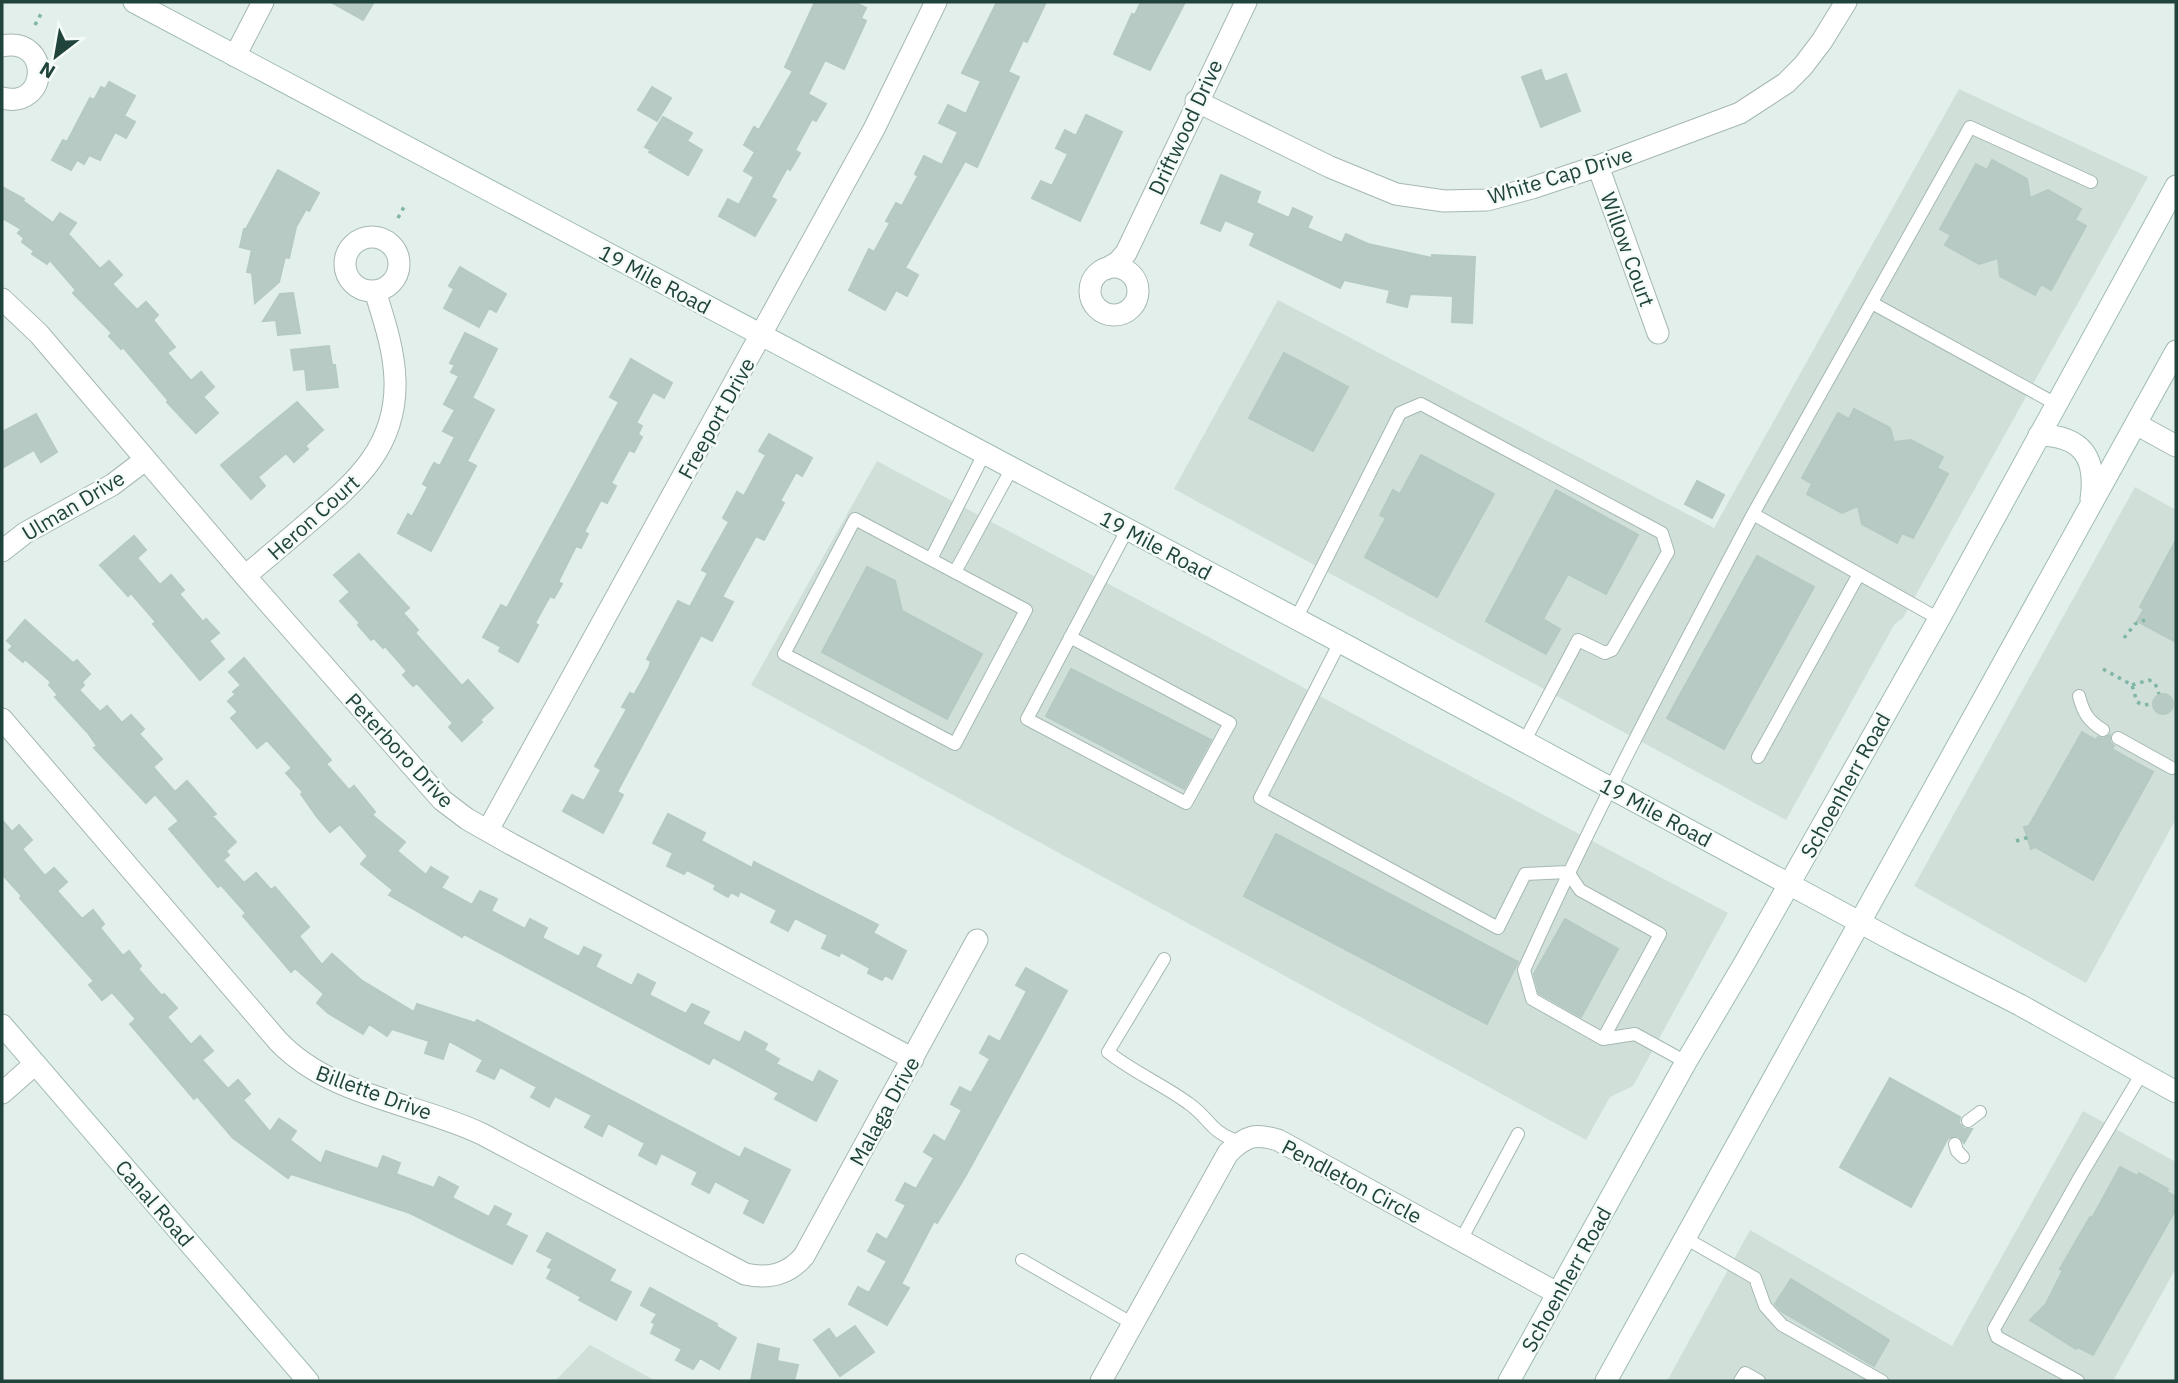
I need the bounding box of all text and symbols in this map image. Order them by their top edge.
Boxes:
north arrow [21,21,91,91]
street label: Driftwood Drive [1141,55,1229,199]
text: N [35,57,59,84]
street label: White Cap Drive [1484,140,1636,210]
street label: Willow Court [1594,188,1662,310]
street label: 19 Mile Road [594,238,716,320]
street label: Freeport Drive [671,352,761,484]
street label: Ulman Drive [16,463,130,547]
street label: Heron Court [261,468,365,566]
street label: 19 Mile Road [1095,504,1217,586]
street label: Peterboro Drive [340,687,460,813]
street label: Schoenherr Road [1793,707,1897,863]
street label: 19 Mile Road [1595,771,1717,853]
street label: Malaga Drive [842,1051,926,1171]
street label: Billette Drive [312,1058,436,1126]
street label: Pendleton Circle [1277,1132,1427,1230]
street label: Canal Road [110,1154,200,1252]
street label: Schoenherr Road [1514,1201,1618,1357]

